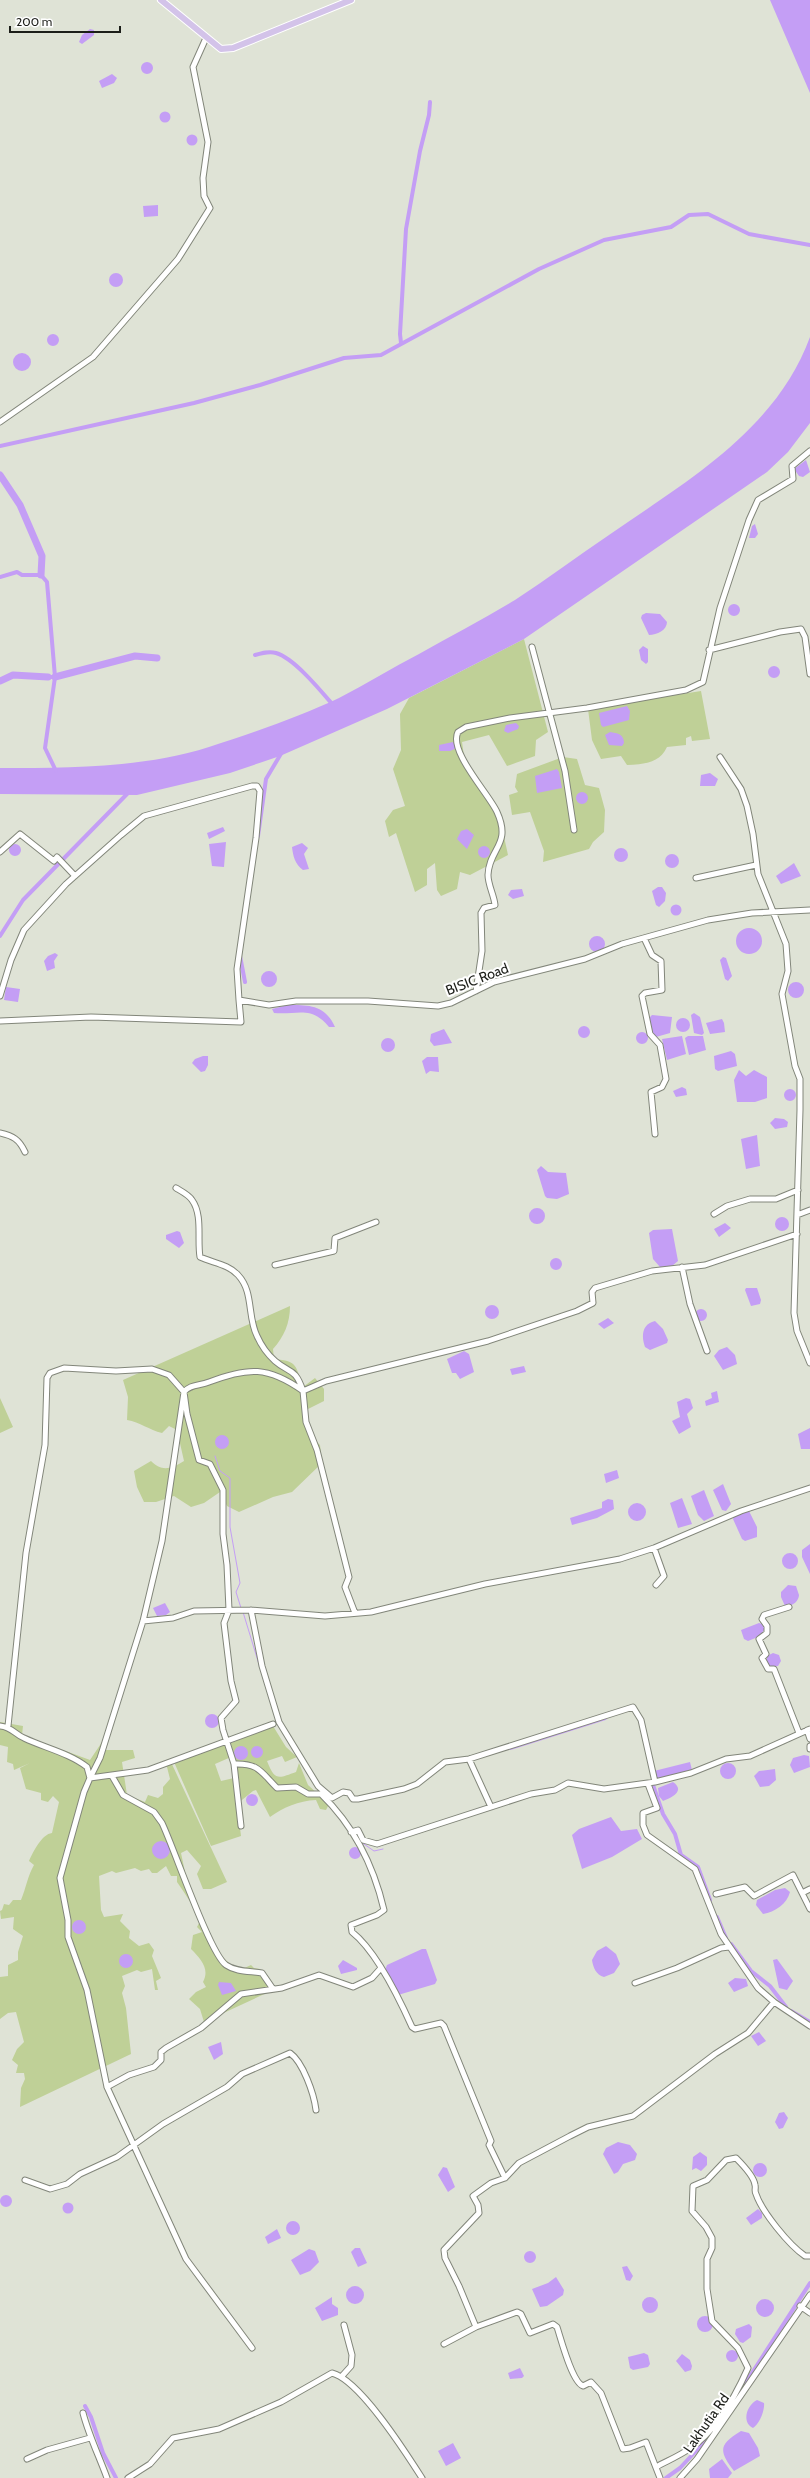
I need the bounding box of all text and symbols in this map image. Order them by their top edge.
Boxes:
scale bar [10,8,120,34]
text: 200 m [16,14,52,29]
street label: BISIC Road [443,959,511,999]
street label: Lakhutia Rd [679,2390,733,2456]

